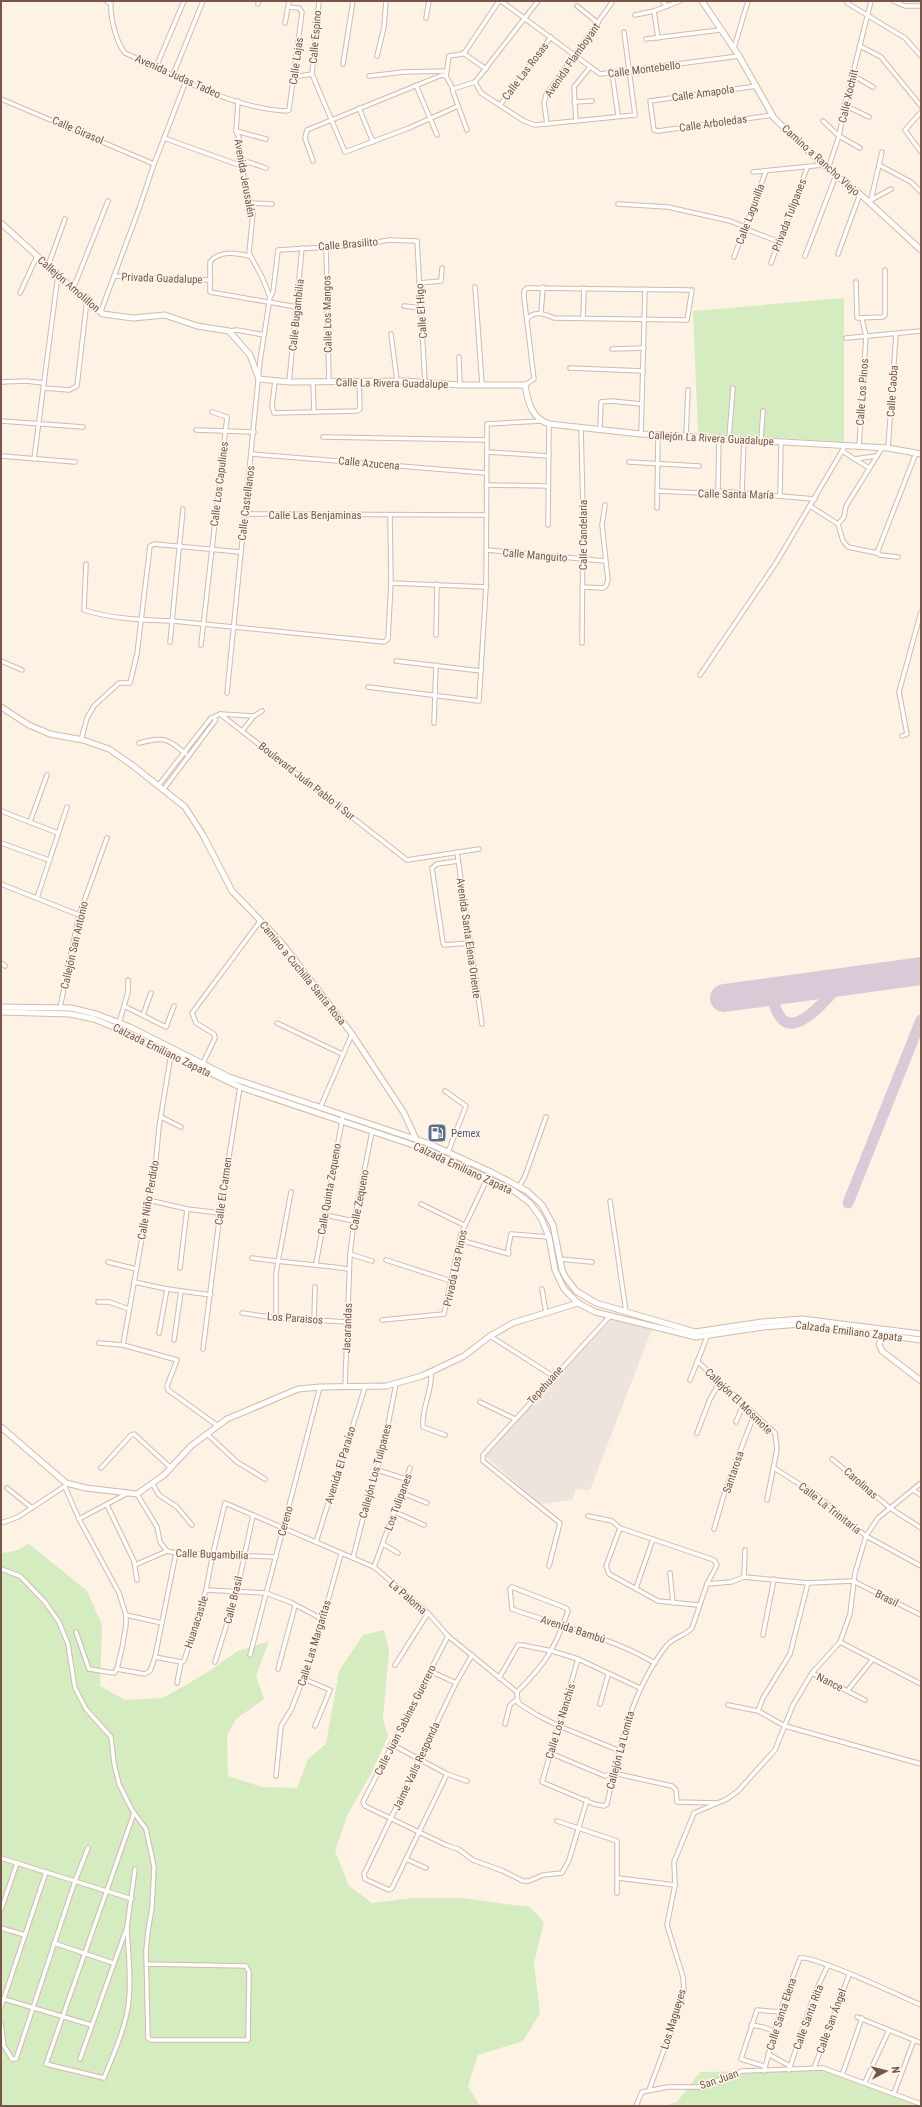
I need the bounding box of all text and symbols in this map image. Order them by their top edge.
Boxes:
street label: Calle Espino [307,9,324,64]
street label: Avenida Flamboyant [542,21,603,100]
street label: Calle Lajas [287,37,306,85]
street label: Calle Las Rosas [499,40,551,103]
street label: Avenida Judas Tadeo [133,52,223,101]
street label: Calle Montebello [607,59,682,80]
street label: Calle Xochilt [836,68,861,124]
street label: Calle Amapola [671,83,735,104]
street label: Calle Arboledas [678,112,748,135]
street label: Calle Girasol [50,114,106,147]
street label: Camino a Rancho Viejo [779,122,863,199]
street label: Avenida Jerusalén [231,138,258,218]
street label: Privada Tulipanes [770,177,809,253]
street label: Calle Lagunilla [733,182,767,246]
street label: Calle Brasilito [318,235,379,254]
street label: Callejón Amolillon [35,254,103,315]
street label: Privada Guadalupe [121,271,203,286]
street label: Calle Los Mangos [320,275,335,353]
street label: Calle Bugambilia [286,278,307,352]
street label: Calle El Higo [413,283,430,339]
street label: Calle Los Pinos [854,358,871,426]
street label: Calle Caoba [884,365,901,417]
street label: Calle La Rivera Guadalupe [336,376,448,391]
street label: Callejón La Rivera Guadalupe [648,429,774,448]
street label: Calle Los Capulines [208,441,231,527]
street label: Calle Azucena [338,454,400,473]
street label: Calle Castellanos [235,465,258,541]
street label: Calle Santa María [698,487,774,502]
street label: Calle Candelaria [577,500,590,570]
street label: Calle Las Benjaminas [269,509,361,522]
street label: Calle Manguito [502,546,568,565]
street label: Boulevard Juán Pablo Ii Sur [256,740,358,823]
street label: Avenida Santa Elena Oriente [454,877,483,999]
street label: Callejón San Antonio [58,899,91,990]
street label: Camino a Cuchilla Santa Rosa [257,919,349,1028]
street label: Calzada Emiliano Zapata [111,1021,213,1080]
fuel station icon: Pemex [426,1122,448,1144]
place label: Pemex [451,1127,481,1140]
street label: Calzada Emiliano Zapata [411,1140,514,1197]
street label: Calle Quinta Zequeno [315,1142,344,1236]
street label: Calle El Carmen [212,1156,235,1226]
street label: Calle Niño Perdido [135,1159,162,1241]
street label: Calle Zequeno [347,1168,372,1232]
street label: Privada Los Pinos [441,1229,470,1308]
street label: Jacarandas [340,1303,355,1353]
street label: Los Paraisos [267,1310,323,1327]
street label: Calzada Emiliano Zapata [795,1318,903,1345]
street label: Tepehuane [525,1363,566,1407]
street label: Callejón El Mosmote [702,1366,775,1437]
street label: Callejón Los Tulipanes [357,1422,394,1520]
street label: Avenida El Paraíso [323,1424,359,1505]
street label: Santarosa [720,1449,747,1495]
street label: Carolinas [841,1465,880,1502]
street label: Los Tulipanes [382,1472,415,1533]
street label: Calle La Trinitaria [796,1480,864,1537]
street label: Cereno [275,1504,296,1538]
street label: Calle Bugambilia [175,1547,249,1562]
street label: Calle Brasil [221,1575,246,1625]
street label: La Paloma [386,1577,429,1617]
street label: Brasil [873,1587,901,1610]
street label: Huanacastle [182,1594,211,1650]
street label: Calle Las Margaritas [295,1599,334,1688]
street label: Avenida Bambú [539,1613,607,1646]
street label: Calle Juan Sabines Guerrero [372,1662,439,1778]
street label: Nance [815,1671,845,1694]
street label: Calle Los Nanchis [543,1682,578,1760]
street label: Callejón La Lomita [604,1709,637,1791]
street label: Jaime Valls Responda [390,1720,443,1812]
street label: Calle Santa Elena [764,1976,799,2052]
street label: Calle Santa Rita [791,1983,826,2052]
street label: Los Magueyes [658,1987,689,2051]
street label: Calle San Ángel [814,1987,849,2055]
north arrow [866,2051,906,2091]
text: N [889,2066,902,2074]
street label: San Juan [698,2067,740,2092]

